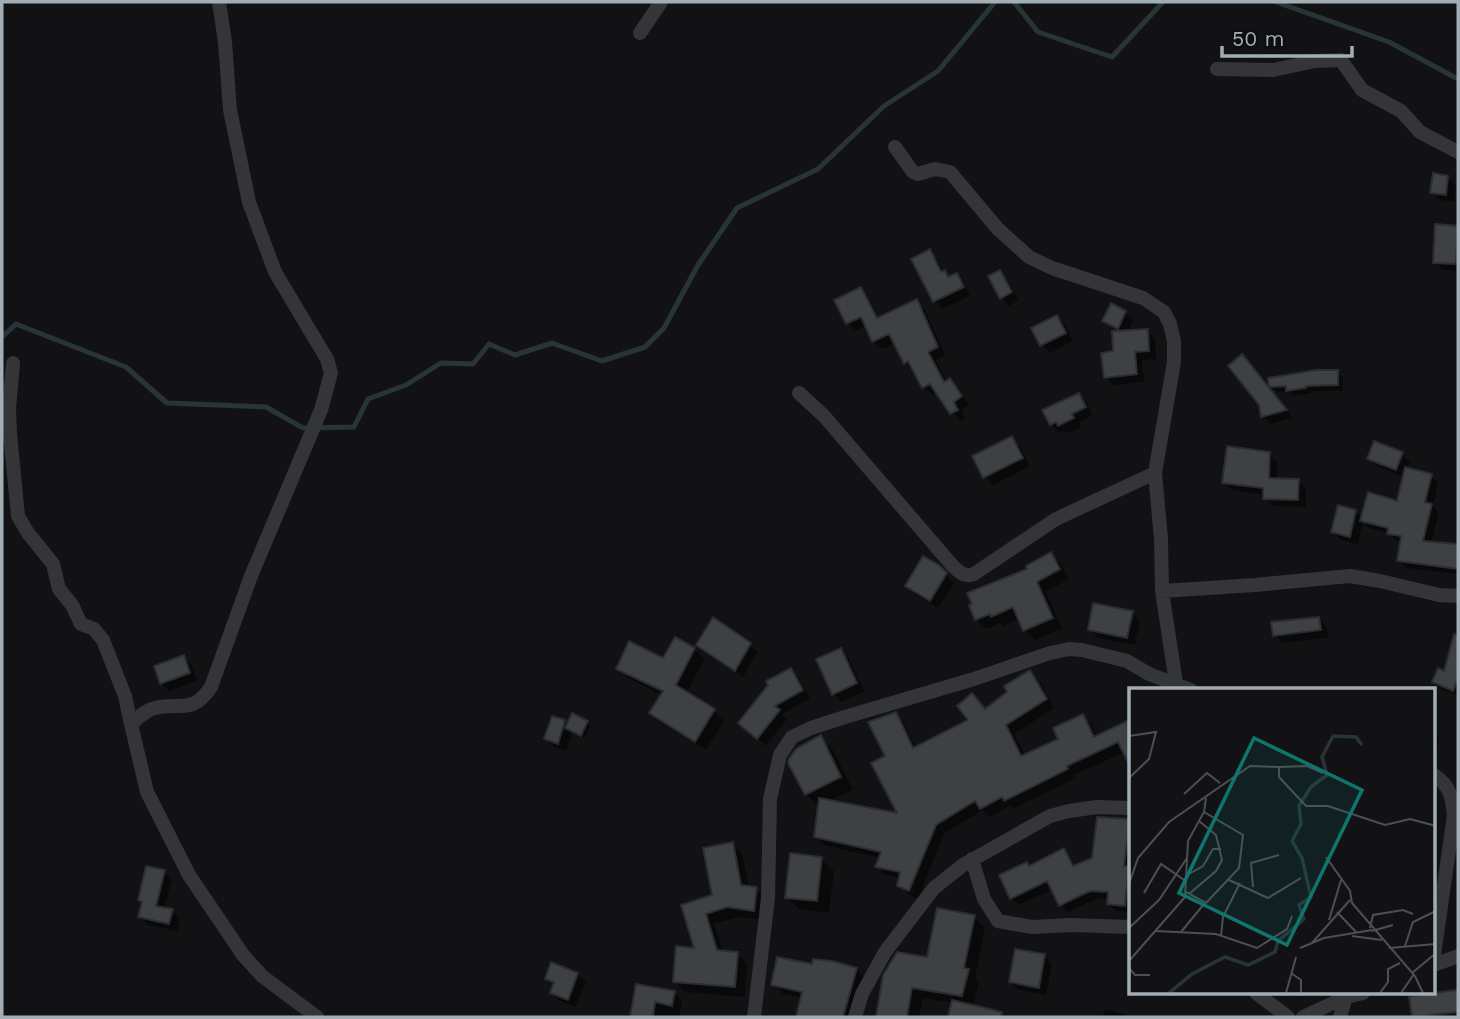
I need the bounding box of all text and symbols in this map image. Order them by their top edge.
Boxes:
scale bar [1222,14,1352,58]
text: 50 m [1232,26,1284,51]
inset map [1129,688,1436,995]

